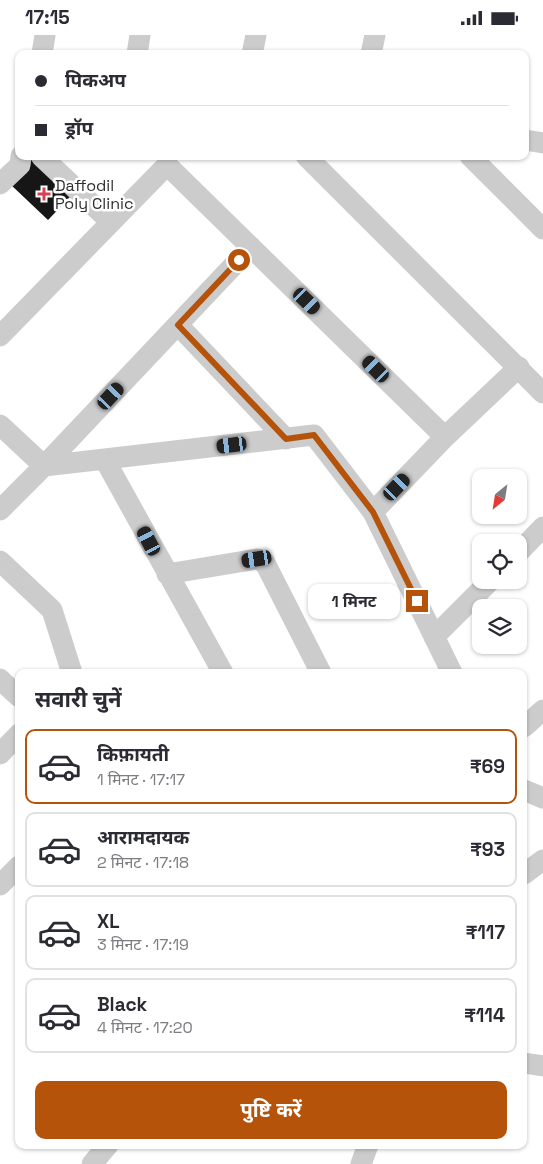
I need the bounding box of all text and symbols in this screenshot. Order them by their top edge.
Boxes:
text: 17:15 [25,5,70,30]
text: पिकअप [65,68,126,93]
text: ड्रॉप [65,116,93,141]
place label: Daffodil Poly Clinic [55,175,133,214]
marker: Daffodil Poly Clinic [37,187,51,201]
route start [228,249,250,271]
car [290,285,323,317]
car [360,353,391,385]
car [95,380,126,412]
car [216,436,247,454]
north arrow [472,469,528,524]
map controls [472,469,527,654]
car [381,471,412,503]
car [135,524,162,558]
button: locate [472,534,527,589]
car [241,549,272,569]
callout: 1 मिनट [307,583,400,619]
route end [406,590,428,612]
text: 1 मिनट [332,591,376,612]
button: layers [472,599,527,654]
text: सवारी चुनें [35,685,122,713]
text: किफ़ायती [97,742,169,767]
icon: car [37,744,82,789]
text: ₹69 [470,754,505,779]
text: 1 मिनट · 17:17 [97,769,185,790]
text: आरामदायक [97,825,189,850]
icon: car [37,827,82,872]
text: ₹93 [470,837,505,862]
text: 2 मिनट · 17:18 [97,852,189,873]
text: XL [97,909,120,934]
icon: car [37,910,82,955]
text: ₹117 [465,920,505,945]
text: 3 मिनट · 17:19 [97,934,189,955]
text: Black [97,992,147,1017]
icon: car [37,993,82,1038]
text: ₹114 [464,1003,505,1028]
text: 4 मिनट · 17:20 [97,1017,193,1038]
button: पुष्टि करें [35,1081,507,1139]

